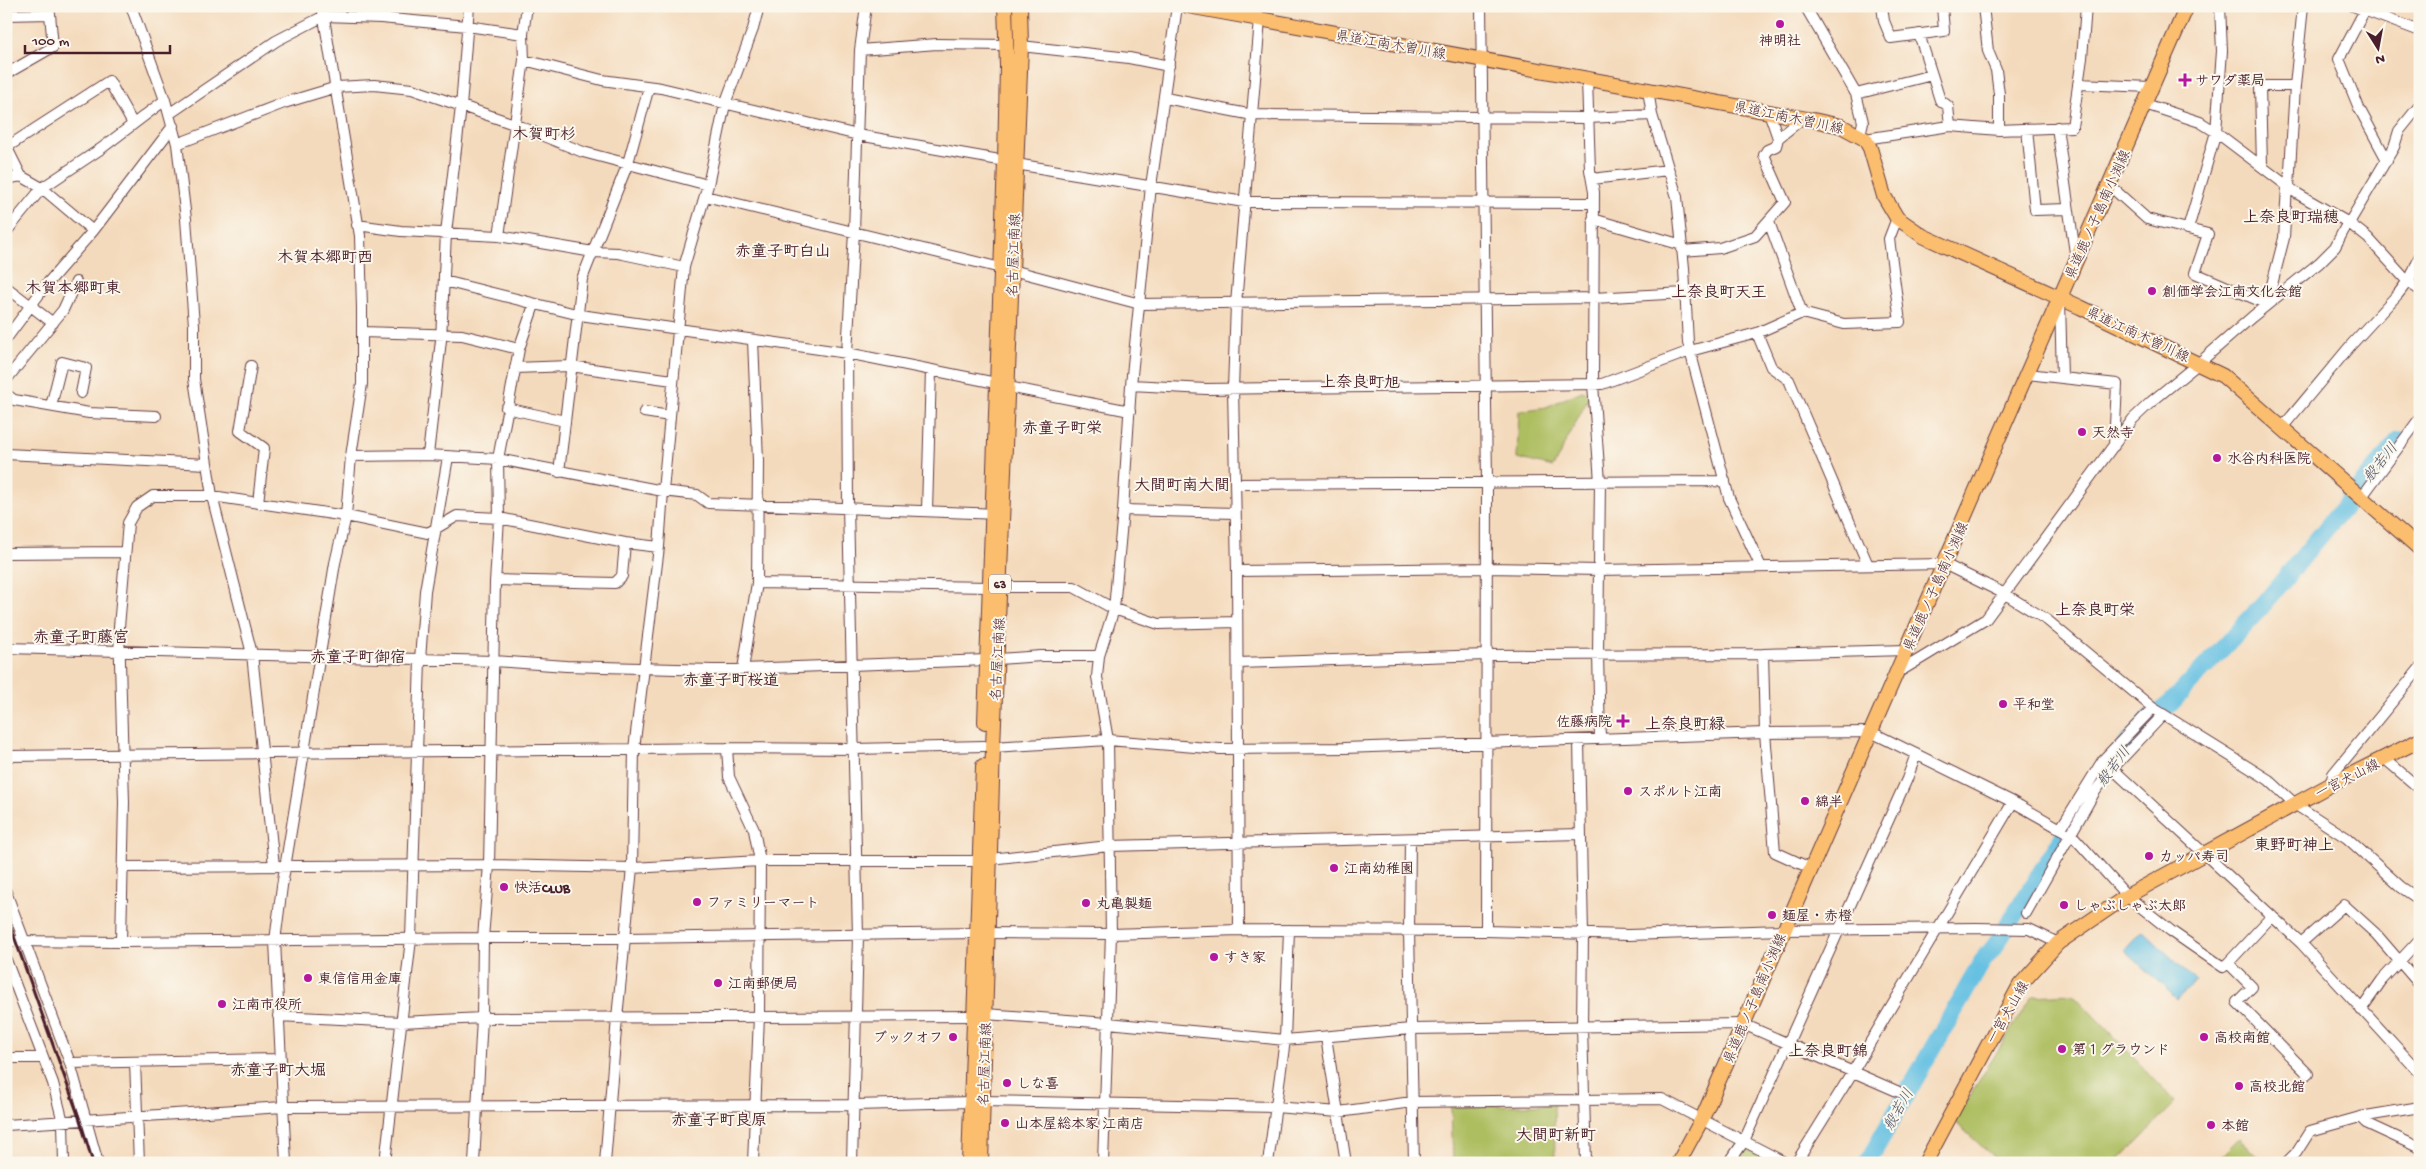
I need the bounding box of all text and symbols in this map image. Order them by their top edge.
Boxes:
marker: 神明社 [1774,18,1786,30]
scale bar [25,22,170,54]
north arrow [2354,22,2404,72]
street label: 県道江南木曽川線 [1334,28,1447,65]
text: 100 m [31,33,70,51]
place label: 神明社 [1759,33,1801,51]
text: N [2374,49,2386,68]
place label: サワダ薬局 [2195,73,2265,91]
marker: サワダ薬局 [2179,74,2191,86]
street label: 県道江南木曽川線 [1732,99,1845,139]
district label: 木賀町杉 [512,125,576,146]
street label: 県道鹿ノ子島南小渕線 [2063,148,2136,282]
district label: 上奈良町瑞穂 [2243,208,2339,229]
street label: 名古屋江南線 [1006,213,1025,297]
district label: 赤童子町白山 [735,242,831,263]
district label: 木賀本郷町西 [277,248,373,269]
district label: 木賀本郷町東 [25,279,121,300]
district label: 上奈良町天王 [1671,283,1767,304]
place label: 創価学会江南文化会館 [2162,284,2302,302]
marker: 創価学会江南文化会館 [2146,285,2158,297]
street label: 県道江南木曽川線 [2083,305,2191,368]
district label: 上奈良町旭 [1320,373,1400,394]
district label: 赤童子町栄 [1022,419,1102,440]
marker: 天然寺 [2076,426,2088,438]
place label: 天然寺 [2092,426,2134,443]
water label: 般若川 [2360,439,2403,486]
place label: 水谷内科医院 [2227,451,2311,469]
marker: 水谷内科医院 [2211,452,2223,464]
district label: 大間町南大間 [1134,476,1230,497]
street label: 県道鹿ノ子島南小渕線 [1901,520,1974,654]
road number: 63 [989,574,1011,594]
district label: 上奈良町栄 [2055,601,2135,622]
street label: 名古屋江南線 [989,617,1010,702]
district label: 赤童子町藤宮 [33,628,129,649]
district label: 赤童子町御宿 [310,648,406,669]
district label: 赤童子町桜道 [683,671,779,692]
place label: 平和堂 [2013,697,2055,715]
marker: 平和堂 [1997,698,2009,710]
place label: 佐藤病院 [1556,714,1612,732]
marker: 佐藤病院 [1616,714,1630,728]
district label: 上奈良町緑 [1645,715,1725,736]
water label: 般若川 [2093,743,2135,791]
street label: 一宮犬山線 [2313,757,2383,804]
place label: スポルト江南 [1638,784,1722,802]
marker: スポルト江南 [1622,785,1634,797]
marker: 綿半 [1799,795,1811,807]
place label: 綿半 [1815,795,1843,812]
district label: 東野町神上 [2254,836,2334,857]
place label: カッパ寿司 [2159,849,2229,867]
marker: カッパ寿司 [2143,850,2155,862]
place label: 江南幼稚園 [1344,861,1414,879]
marker: 江南幼稚園 [1328,862,1340,874]
place label: 快活CLUB [514,880,571,898]
marker: 快活CLUB [498,881,510,893]
marker: ファミリーマート [691,896,703,908]
place label: ファミリーマート [707,896,820,913]
place label: 丸亀製麺 [1096,896,1152,914]
marker: 丸亀製麺 [1080,897,1092,909]
marker: しゃぶしゃぶ太郎 [2058,899,2070,911]
place label: しゃぶしゃぶ太郎 [2074,899,2186,916]
place label: 麺屋・赤橙 [1782,908,1852,926]
marker: 麺屋・赤橙 [1766,909,1778,921]
street label: 県道鹿ノ子島南小渕線 [1721,931,1791,1067]
marker: すき家 [1208,951,1220,963]
place label: すき家 [1224,951,1266,968]
marker: 東信信用金庫 [302,972,314,984]
place label: 東信信用金庫 [318,972,402,989]
place label: 江南郵便局 [728,976,798,994]
marker: 江南郵便局 [712,977,724,989]
street label: 一宮犬山線 [1984,979,2034,1048]
place label: 江南市役所 [232,997,302,1015]
marker: 江南市役所 [216,998,228,1010]
street label: 名古屋江南線 [977,1022,996,1106]
place label: ブックオフ [873,1030,943,1048]
place label: 高校南館 [2214,1030,2270,1048]
marker: ブックオフ [947,1031,959,1043]
marker: 高校南館 [2198,1031,2210,1043]
district label: 上奈良町錦 [1788,1042,1868,1063]
marker: 第１グラウンド [2056,1043,2068,1055]
place label: 第１グラウンド [2072,1043,2170,1060]
district label: 赤童子町大堀 [230,1061,326,1082]
marker: しな喜 [1001,1077,1013,1089]
place label: しな喜 [1017,1077,1059,1094]
place label: 高校北館 [2249,1079,2305,1097]
marker: 高校北館 [2233,1080,2245,1092]
water label: 般若川 [1880,1086,1919,1134]
district label: 赤童子町良原 [671,1111,767,1132]
place label: 山本屋総本家 江南店 [1015,1116,1144,1134]
marker: 山本屋総本家 江南店 [999,1117,1011,1129]
place label: 本館 [2221,1118,2249,1136]
marker: 本館 [2205,1119,2217,1131]
district label: 大間町新町 [1516,1127,1596,1147]

